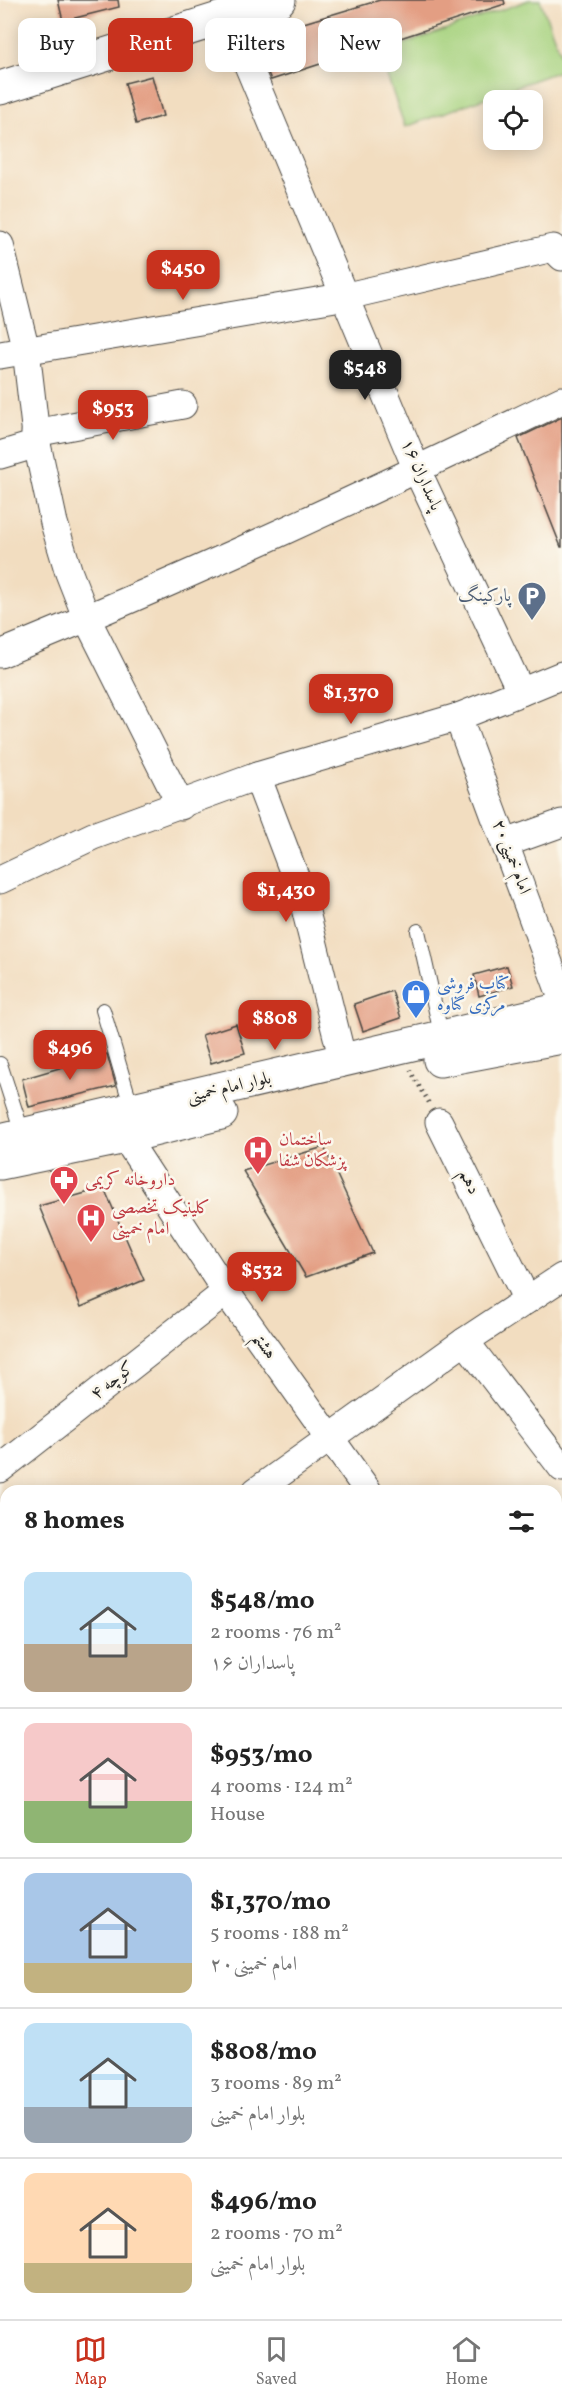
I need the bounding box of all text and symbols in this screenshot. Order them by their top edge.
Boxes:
chip: Buy [18,18,96,72]
chip: Rent [108,18,193,72]
chip: Filters [205,18,306,72]
chip: New [318,18,402,72]
map controls [483,90,543,150]
button: locate [483,90,543,150]
pin: $450 [147,250,219,301]
text: $450 [161,255,205,283]
pin: $548 [329,350,401,401]
text: $548 [343,355,387,383]
pin: $953 [77,390,149,441]
text: $953 [92,395,134,423]
street label: پاسداران ۱۶ [394,435,449,516]
parking icon: پارکینگ [516,580,548,622]
place label: پارکینگ [458,583,513,609]
pin: $1,370 [302,674,400,725]
text: $1,370 [323,679,379,707]
street label: امام خمینی۲۰ [483,816,537,899]
pin: $1,430 [237,872,335,923]
text: $1,430 [257,877,315,905]
place label: کتاب فروشى مرکزى گناوه [437,972,510,1018]
shop icon: کتاب فروشى مرکزى گناوه [400,978,432,1020]
pin: $808 [239,1000,311,1051]
text: $808 [252,1005,298,1033]
pin: $496 [34,1030,106,1081]
text: $496 [47,1035,93,1063]
street label: بلوار امام خمینی [184,1066,274,1112]
place label: ساختمان پزشکان شفا [279,1128,348,1174]
hospital icon: ساختمان پزشکان شفا [242,1134,274,1176]
pharmacy icon: داروخانه کریمی [48,1164,80,1206]
street label: دهم [449,1165,486,1200]
place label: داروخانه کریمی [85,1168,175,1193]
place label: کلینیک تخصصی امام خمینی [112,1196,210,1244]
hospital icon: کلینیک تخصصی امام خمینی [75,1202,107,1244]
pin: $532 [226,1252,298,1303]
text: $532 [241,1257,283,1285]
street label: هشتم [242,1327,282,1367]
street label: کوچه ۴ [86,1356,140,1406]
text: 8 homes [24,1503,125,1539]
icon: filters [505,1505,538,1538]
text: $548/mo [210,1583,315,1619]
icon: home [72,1596,144,1668]
text: 2 rooms · 76 m² [210,1619,342,1647]
text: پاسداران ۱۶ [210,1650,295,1678]
text: $953/mo [210,1737,313,1773]
icon: home [72,1747,144,1819]
text: 4 rooms · 124 m² [210,1773,353,1801]
text: House [210,1801,265,1829]
text: $1,370/mo [210,1884,331,1920]
icon: home [72,1897,144,1969]
text: 5 rooms · 188 m² [210,1920,349,1948]
text: امام خمینی۲۰ [210,1951,297,1979]
text: $808/mo [210,2034,317,2070]
icon: home [72,2047,144,2119]
text: 3 rooms · 89 m² [210,2070,342,2098]
text: بلوار امام خمینی [210,2101,305,2129]
text: $496/mo [210,2184,317,2220]
icon: home [72,2197,144,2269]
text: 2 rooms · 70 m² [210,2220,343,2248]
text: بلوار امام خمینی [210,2251,305,2279]
tab: Map [74,2333,107,2391]
tab: Saved [256,2333,297,2391]
tab: Home [445,2333,488,2391]

